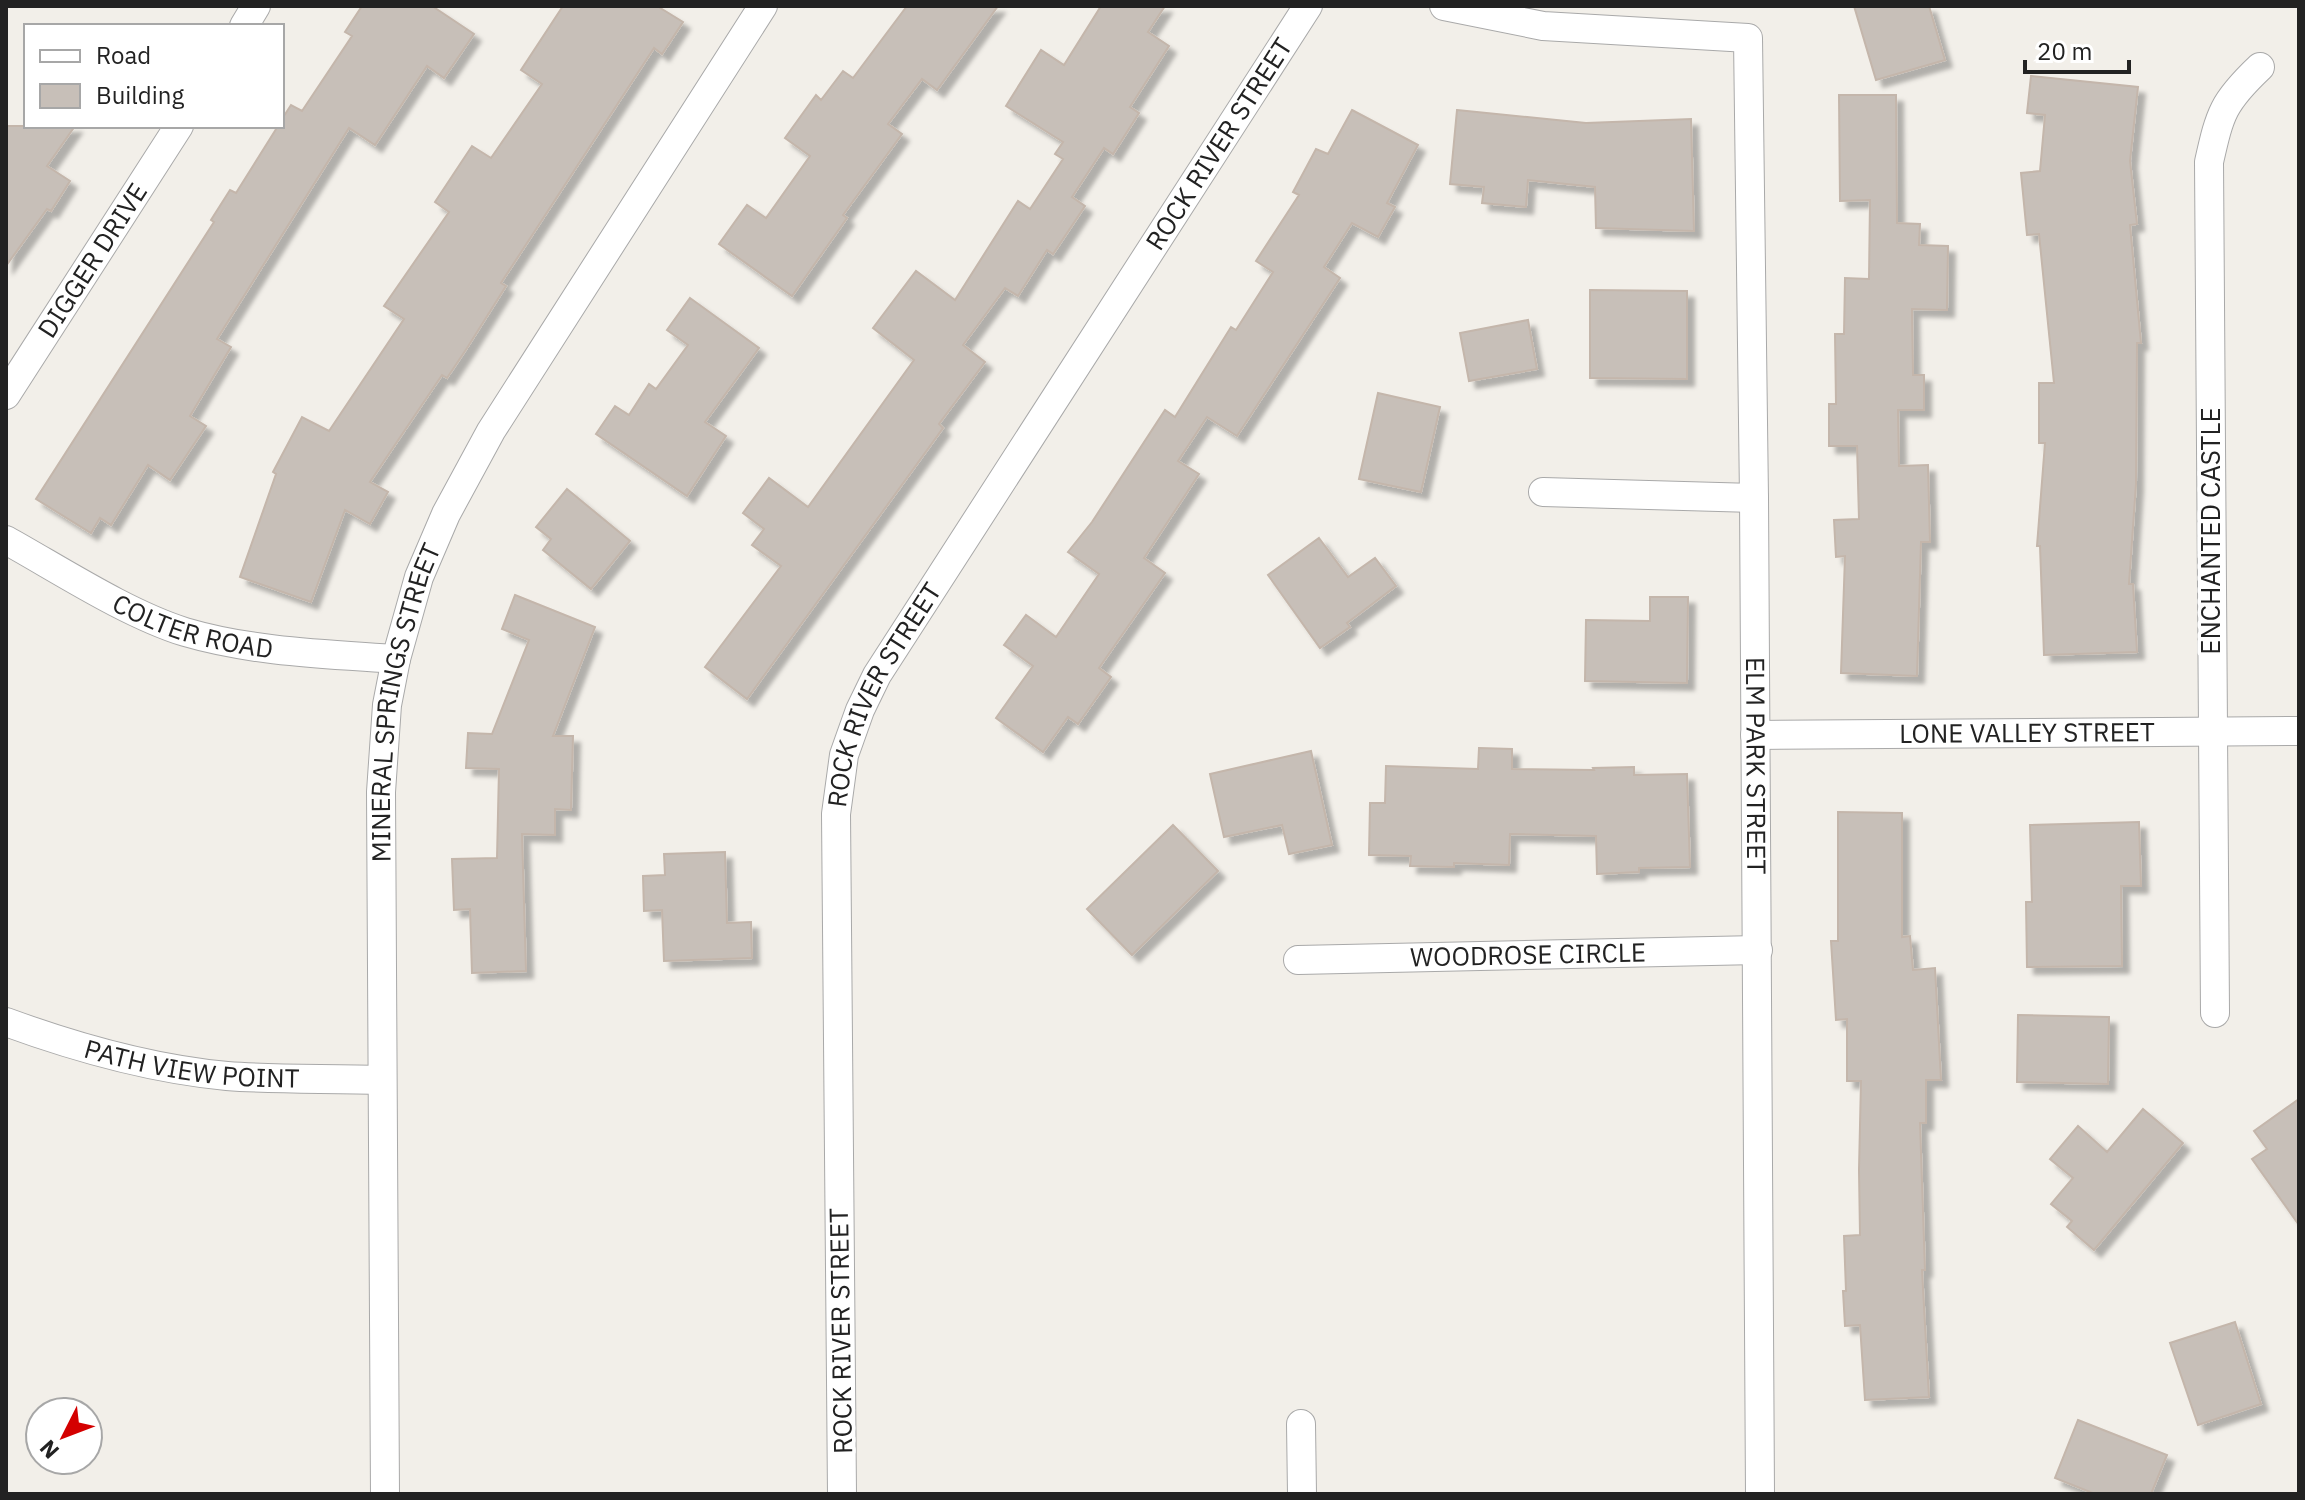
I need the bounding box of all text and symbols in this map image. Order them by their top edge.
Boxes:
legend [24,24,284,128]
scale bar [2025,24,2129,74]
street label: ROCK RIVER STREET [1137,31,1299,256]
text: 20 m [2037,35,2092,67]
text: Road [96,39,151,71]
text: Building [96,79,184,111]
street label: DIGGER DRIVE [29,176,154,344]
street label: ENCHANTED CASTLE [2193,407,2227,655]
street label: MINERAL SPRINGS STREET [363,538,448,862]
street label: ROCK RIVER STREET [819,575,948,809]
street label: COLTER ROAD [107,585,275,665]
street label: ELM PARK STREET [1739,657,1774,875]
street label: LONE VALLEY STREET [1899,714,2155,750]
street label: WOODROSE CIRCLE [1410,934,1646,974]
street label: PATH VIEW POINT [81,1031,300,1095]
street label: ROCK RIVER STREET [821,1208,859,1454]
north arrow [24,1396,104,1476]
text: N [33,1434,65,1465]

